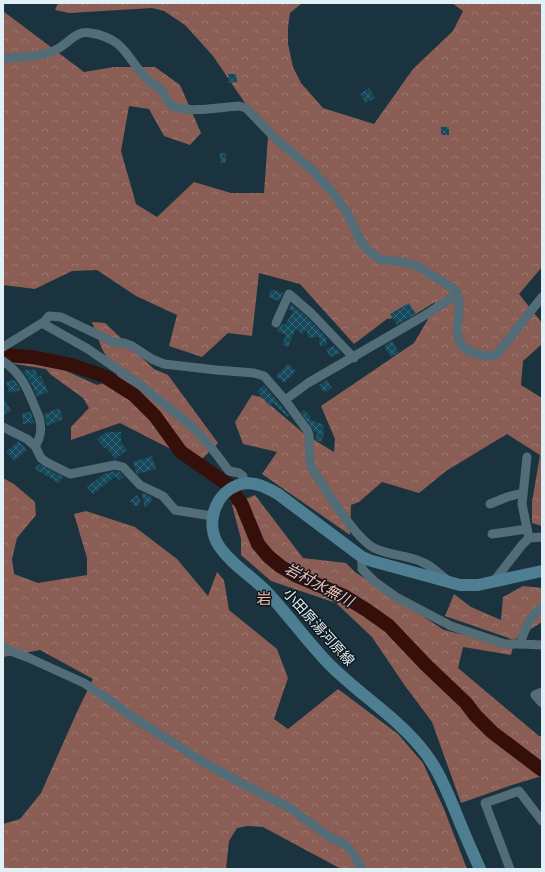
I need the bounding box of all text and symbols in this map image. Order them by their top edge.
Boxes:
water label: 岩村水無川 [282,559,359,611]
street label: 小田原湯河原線 [280,585,358,669]
district label: 岩 [256,589,272,608]

